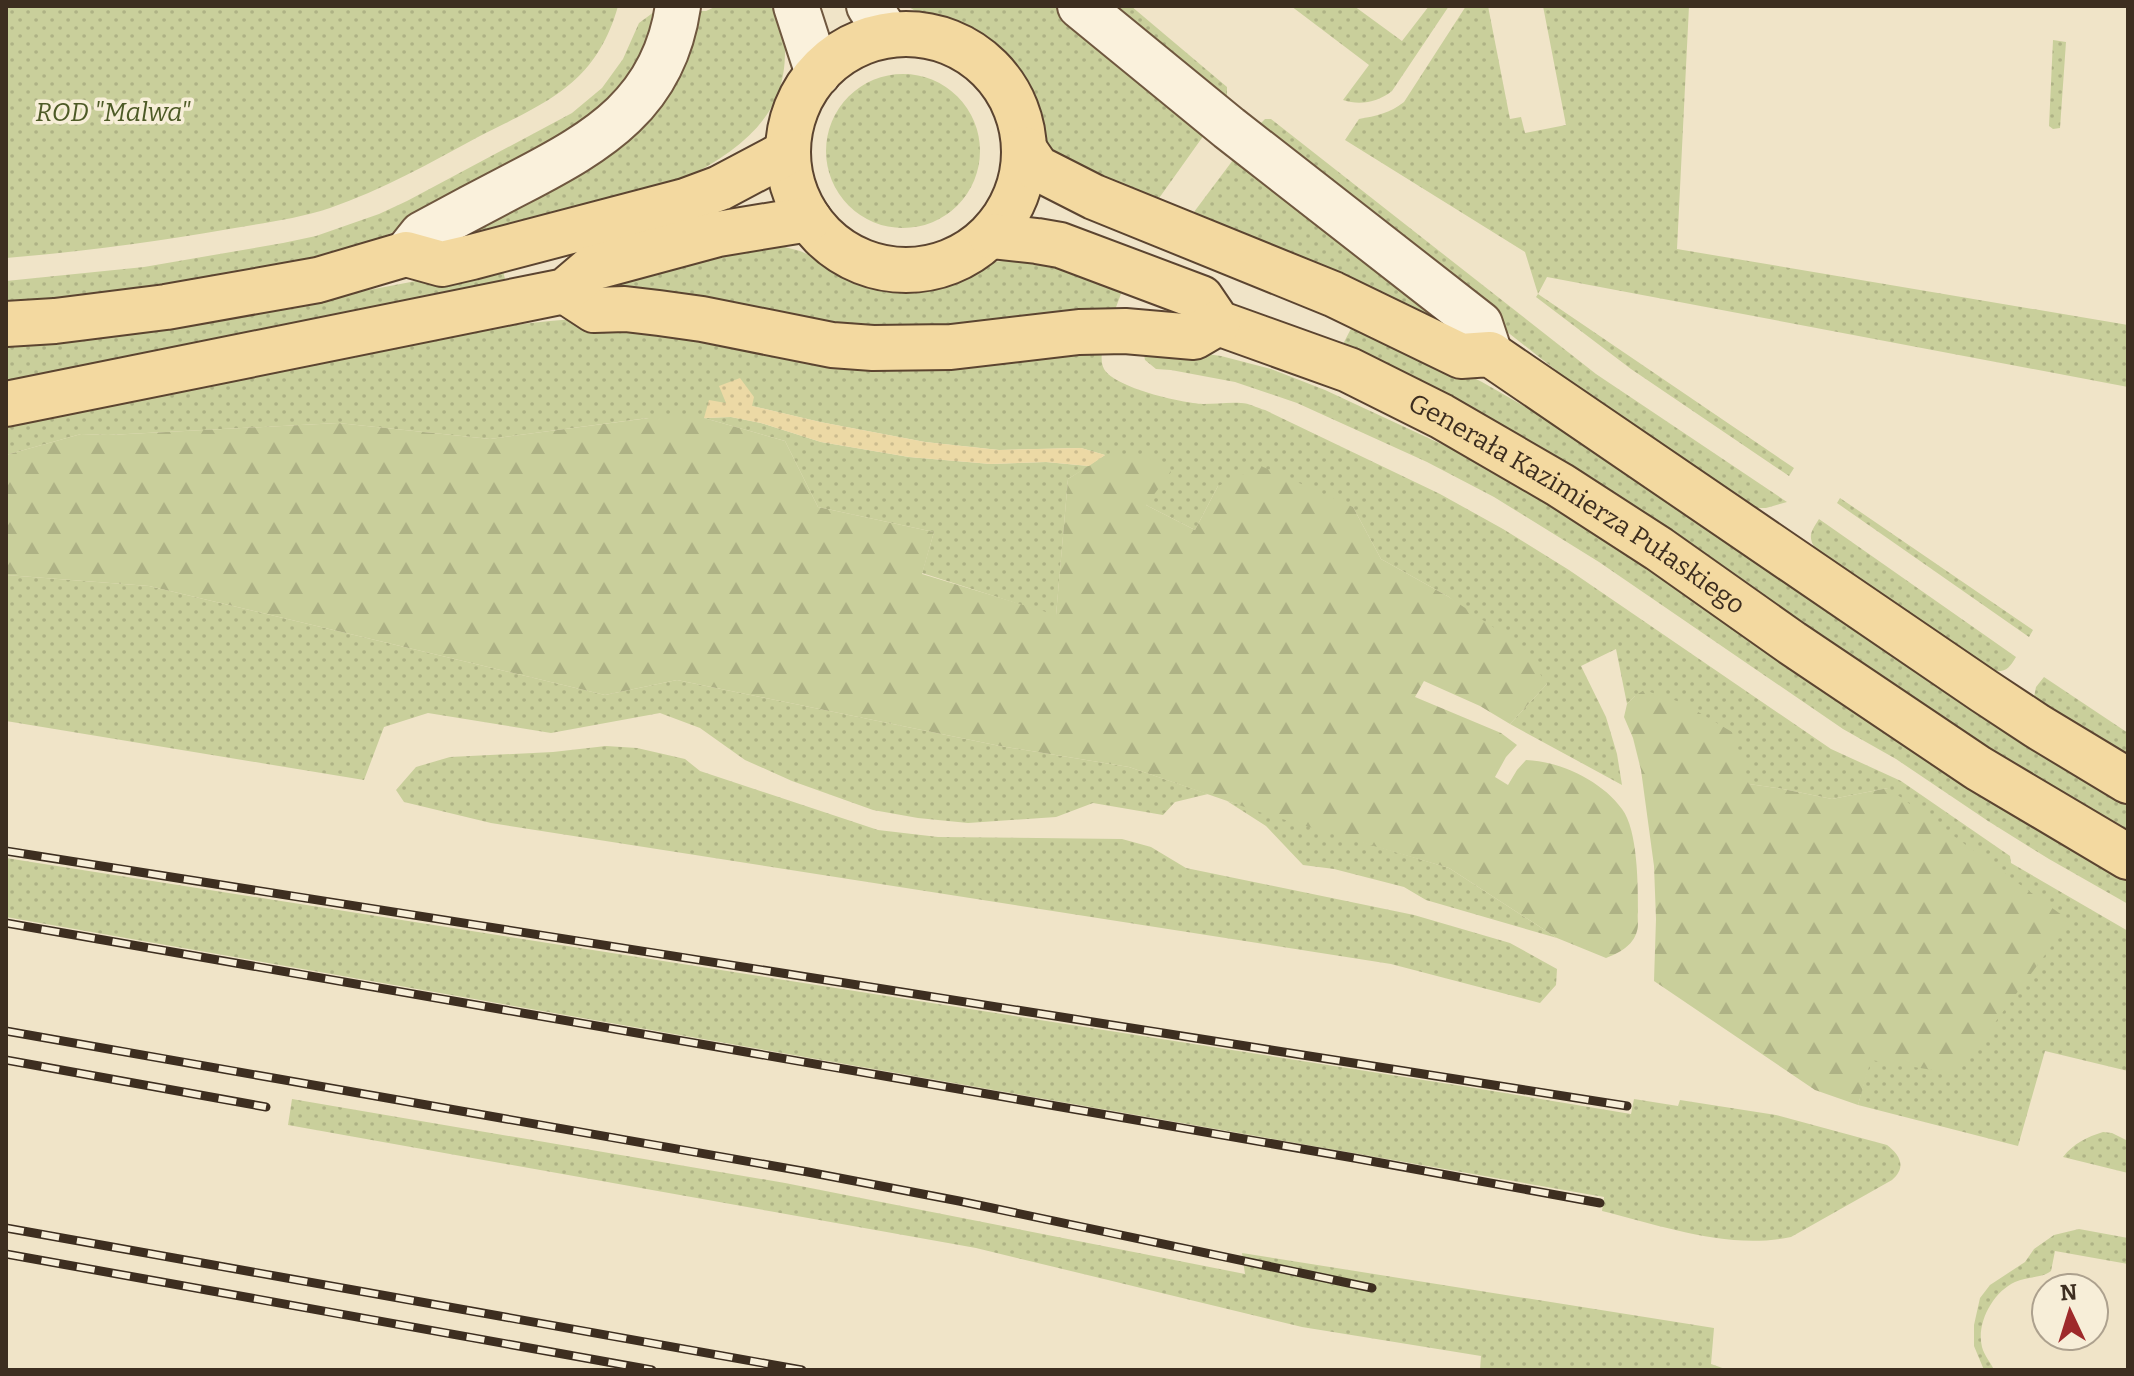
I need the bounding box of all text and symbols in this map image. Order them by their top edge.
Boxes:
park label: ROD "Malwa" [35,97,191,128]
street label: Generała Kazimierza Pułaskiego [1403,387,1751,621]
north arrow [2030,1272,2110,1352]
text: N [2059,1278,2078,1307]

